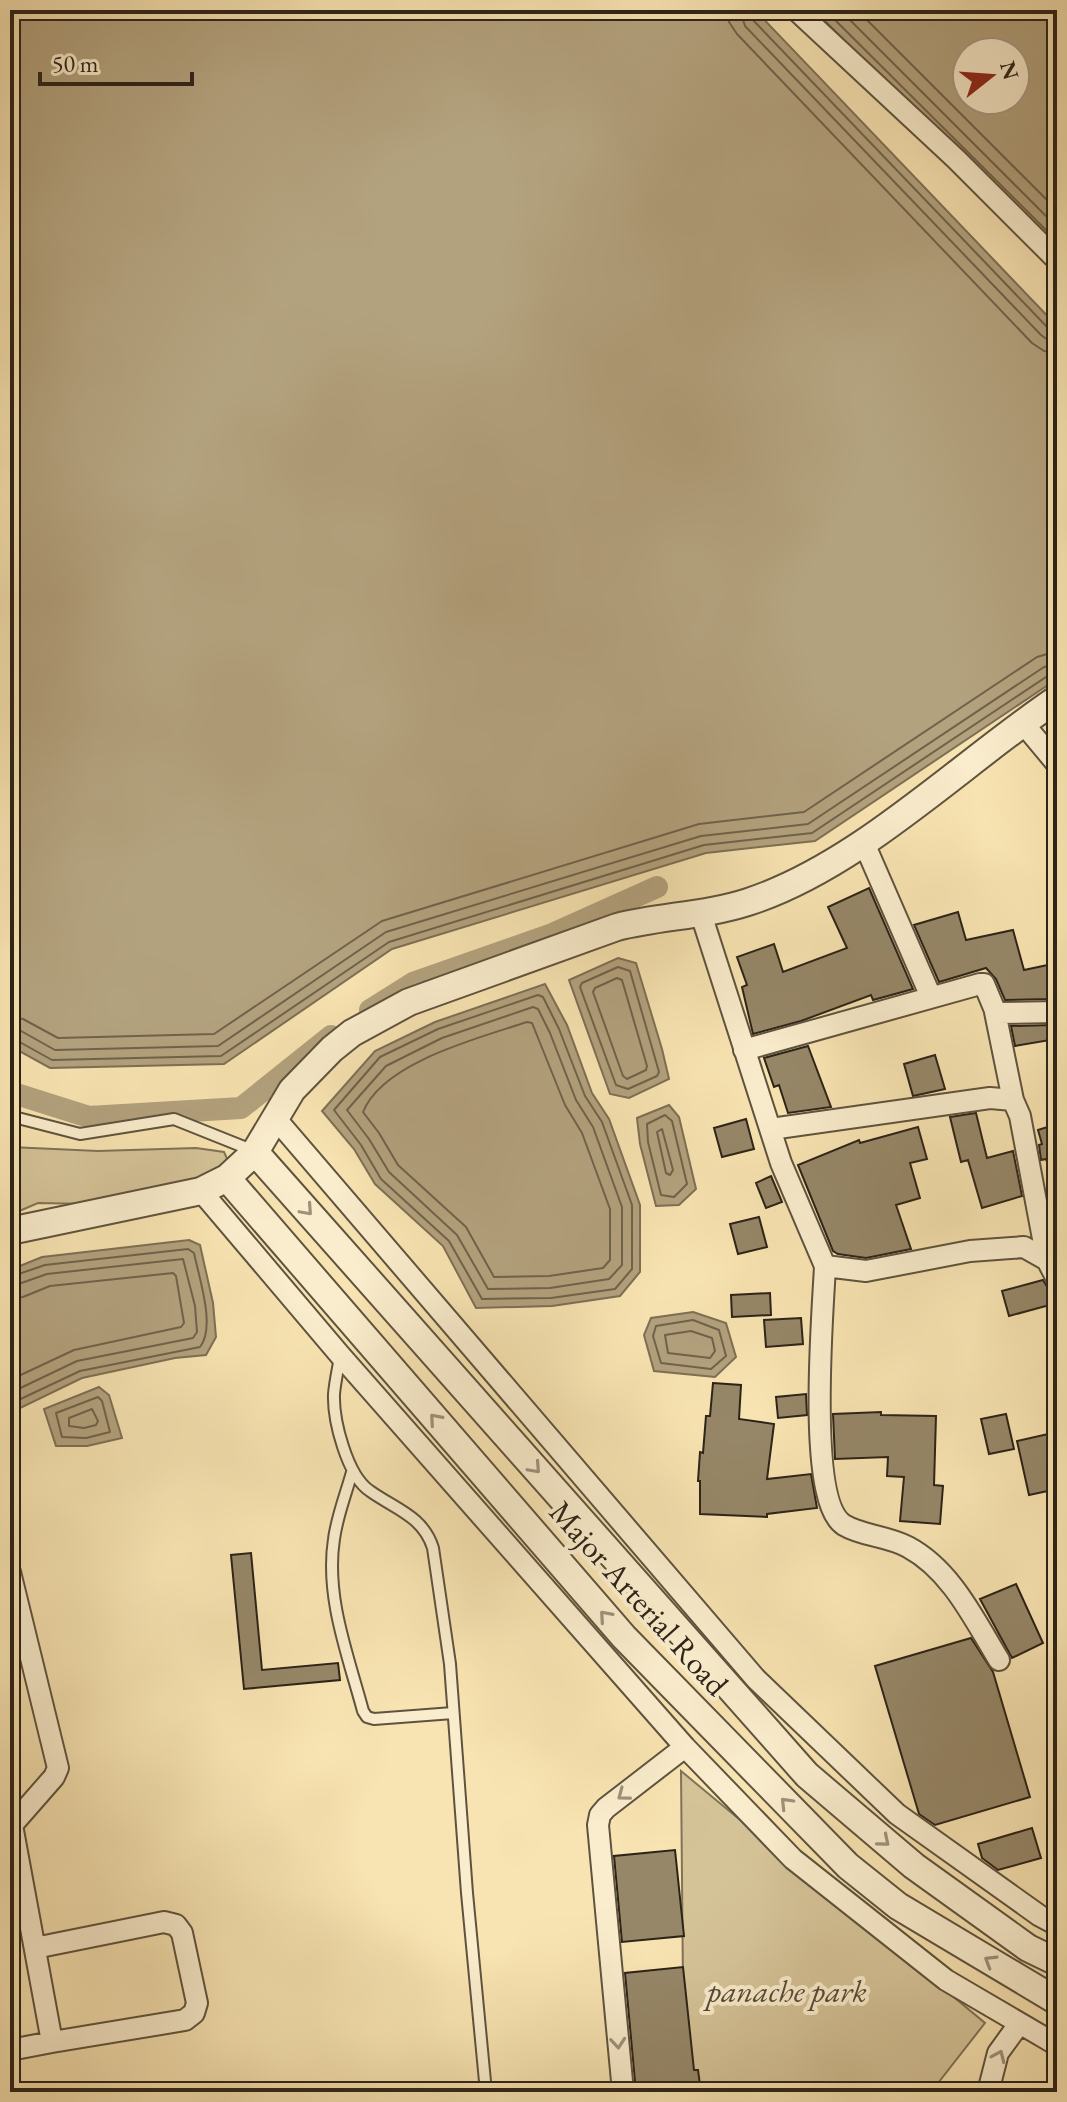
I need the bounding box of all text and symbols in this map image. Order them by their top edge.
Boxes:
scale bar [40,36,192,86]
north arrow [951,36,1031,116]
text: 50 m [52,48,99,79]
text: N [993,58,1026,83]
one-way arrow [297,1201,311,1216]
one-way arrow [430,1414,445,1429]
one-way arrow [525,1458,539,1473]
street label: Major Arterial Road [540,1492,738,1705]
one-way arrow [600,1611,615,1625]
one-way arrow [617,1785,632,1799]
one-way arrow [781,1798,795,1812]
one-way arrow [875,1831,890,1846]
one-way arrow [984,1955,999,1971]
park label: panache park [703,1970,867,2012]
one-way arrow [610,2037,627,2050]
one-way arrow [989,2050,1005,2065]

